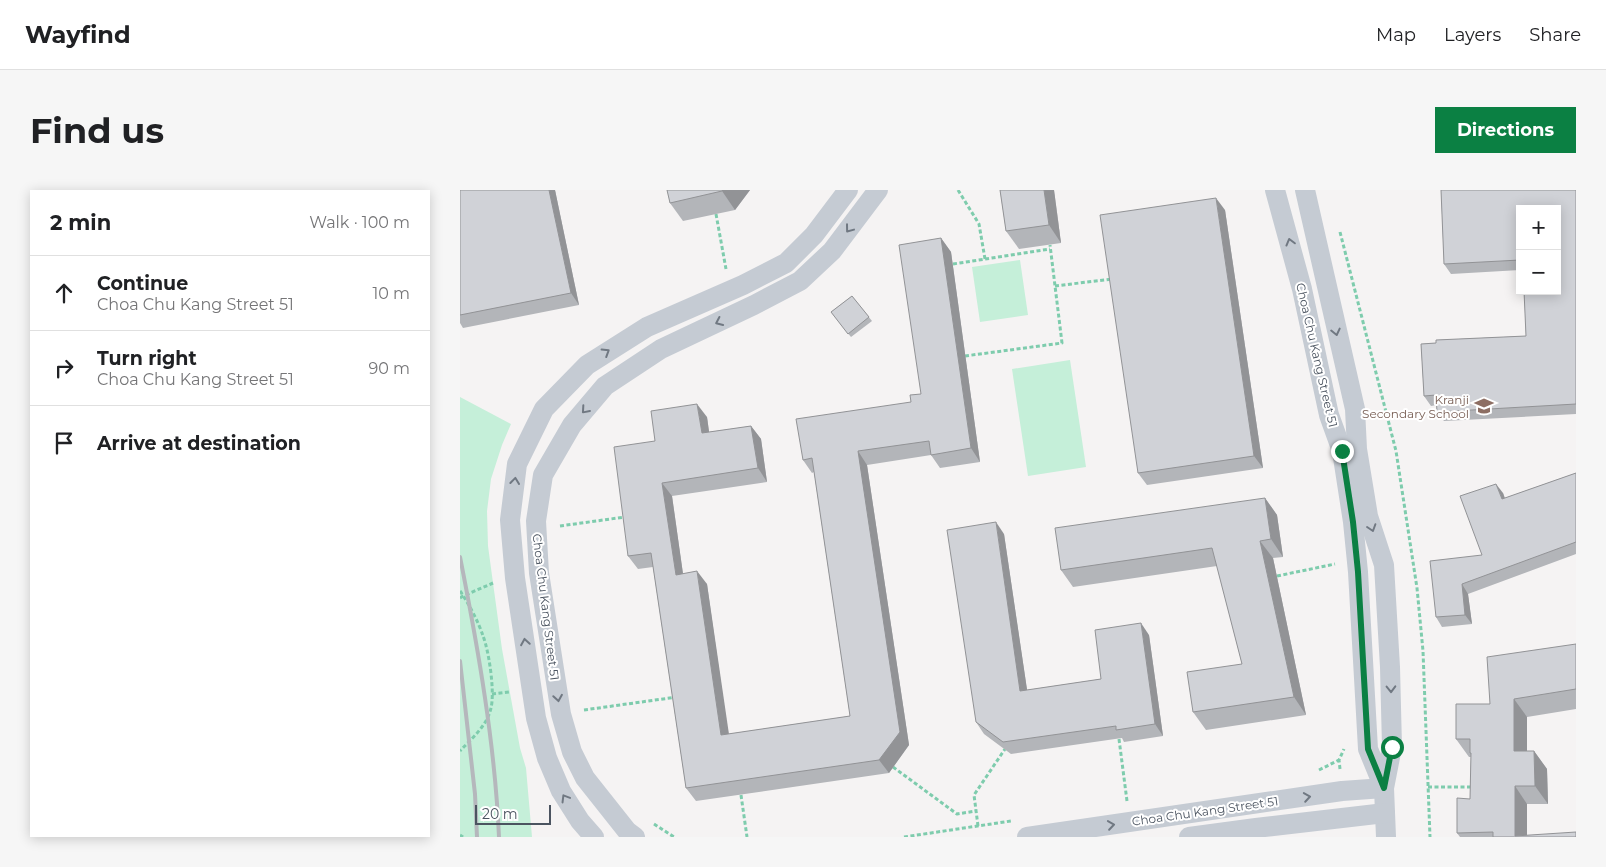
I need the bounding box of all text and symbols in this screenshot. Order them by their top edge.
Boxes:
text: Wayfind [25,20,131,49]
text: Map [1376,24,1416,46]
text: Layers [1444,24,1501,46]
text: Share [1529,24,1581,46]
button: Directions [1435,107,1576,153]
text: Find us [30,109,164,152]
map controls [1516,205,1561,295]
button: + [1516,205,1561,250]
text: 2 min [50,210,111,235]
text: Walk · 100 m [309,213,410,232]
one-way arrow [846,223,855,233]
one-way arrow [1285,239,1295,247]
button: − [1516,250,1561,295]
text: Continue [97,272,188,295]
icon: ahead [50,279,78,307]
street label: Choa Chu Kang Street 51 [1293,281,1341,429]
text: 10 m [372,284,410,303]
text: Choa Chu Kang Street 51 [97,295,294,314]
one-way arrow [715,315,724,326]
one-way arrow [1330,327,1341,336]
text: Turn right [97,347,197,370]
one-way arrow [601,349,610,359]
icon: right [50,354,78,382]
text: 90 m [368,359,410,378]
text: Choa Chu Kang Street 51 [97,370,294,389]
place label: Kranji Secondary School [1362,392,1469,421]
school or university icon: Kranji Secondary School [1473,395,1495,417]
one-way arrow [581,404,590,413]
icon: arrive [50,429,78,457]
text: Arrive at destination [97,432,301,455]
route end [1331,440,1354,463]
one-way arrow [509,476,520,484]
one-way arrow [1366,524,1376,532]
street label: Choa Chu Kang Street 51 [530,533,562,681]
one-way arrow [520,638,530,646]
one-way arrow [1386,686,1396,693]
one-way arrow [553,693,563,702]
route start [1381,736,1404,759]
one-way arrow [1302,792,1311,802]
street label: Choa Chu Kang Street 51 [1131,793,1279,829]
one-way arrow [562,794,572,803]
scale bar [475,802,551,825]
text: 20 m [482,805,518,823]
one-way arrow [1108,820,1116,831]

